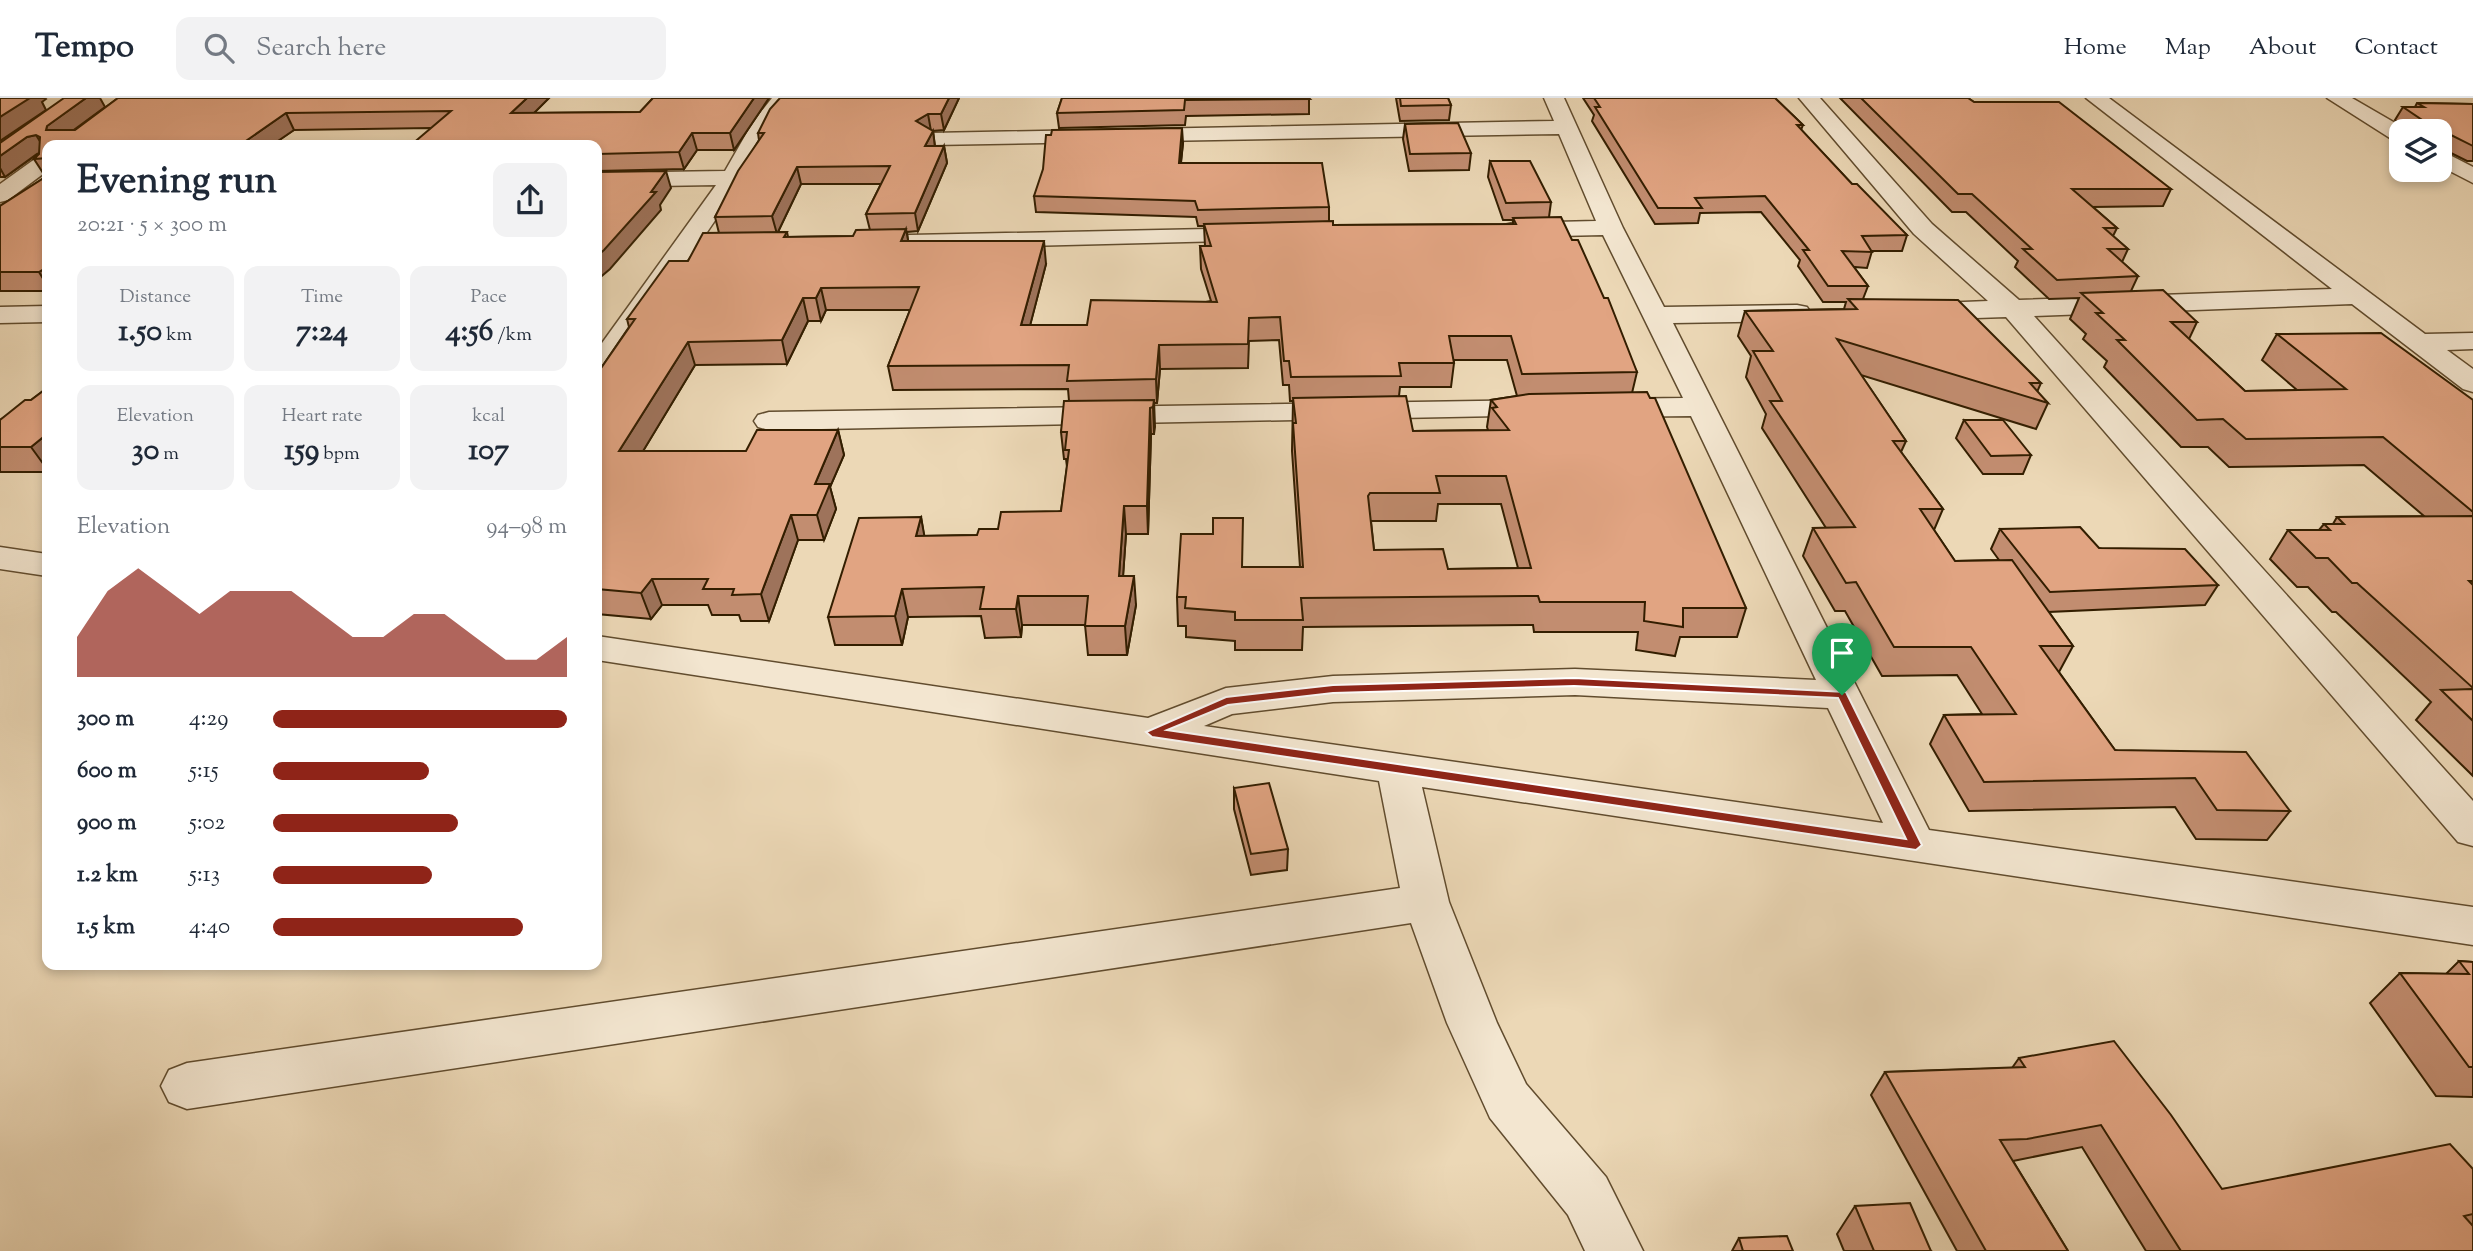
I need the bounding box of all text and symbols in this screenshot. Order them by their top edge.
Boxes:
search box [176,17,666,80]
text: Tempo [35,24,134,72]
icon: search [200,29,238,67]
text: Search here [256,30,386,67]
text: Home [2064,31,2127,65]
text: Map [2165,31,2211,65]
text: About [2249,31,2316,65]
text: Contact [2354,31,2438,65]
map controls [2389,119,2452,182]
button: layers [2389,119,2452,182]
text: Evening run [77,156,277,210]
button: share [493,163,567,237]
text: 20:21 · 5 × 300 m [77,209,227,242]
text: Distance [120,284,191,311]
text: Time [301,284,343,311]
text: Pace [470,284,507,311]
text: 1.50 [118,311,162,354]
text: 7:24 [296,311,348,354]
text: 4:56 [445,311,494,354]
text: km [162,322,192,349]
text: /km [494,322,532,349]
text: Elevation [117,403,194,430]
text: Heart rate [281,403,363,430]
text: kcal [472,403,505,430]
text: 30 [132,430,159,473]
text: 159 [284,430,319,473]
text: 107 [468,430,509,473]
text: m [159,441,179,468]
text: bpm [319,441,360,468]
text: Elevation [77,511,170,544]
text: 94–98 m [486,511,567,544]
pin [1812,623,1872,695]
icon: arrive [1823,634,1861,672]
text: 300 m [77,703,134,736]
text: 4:29 [189,703,229,736]
text: 600 m [77,755,137,788]
text: 5:15 [189,755,219,788]
text: 900 m [77,807,136,840]
text: 5:02 [189,807,225,840]
text: 1.2 km [77,859,138,892]
text: 5:13 [189,859,220,892]
text: 1.5 km [77,911,135,944]
text: 4:40 [189,911,230,944]

